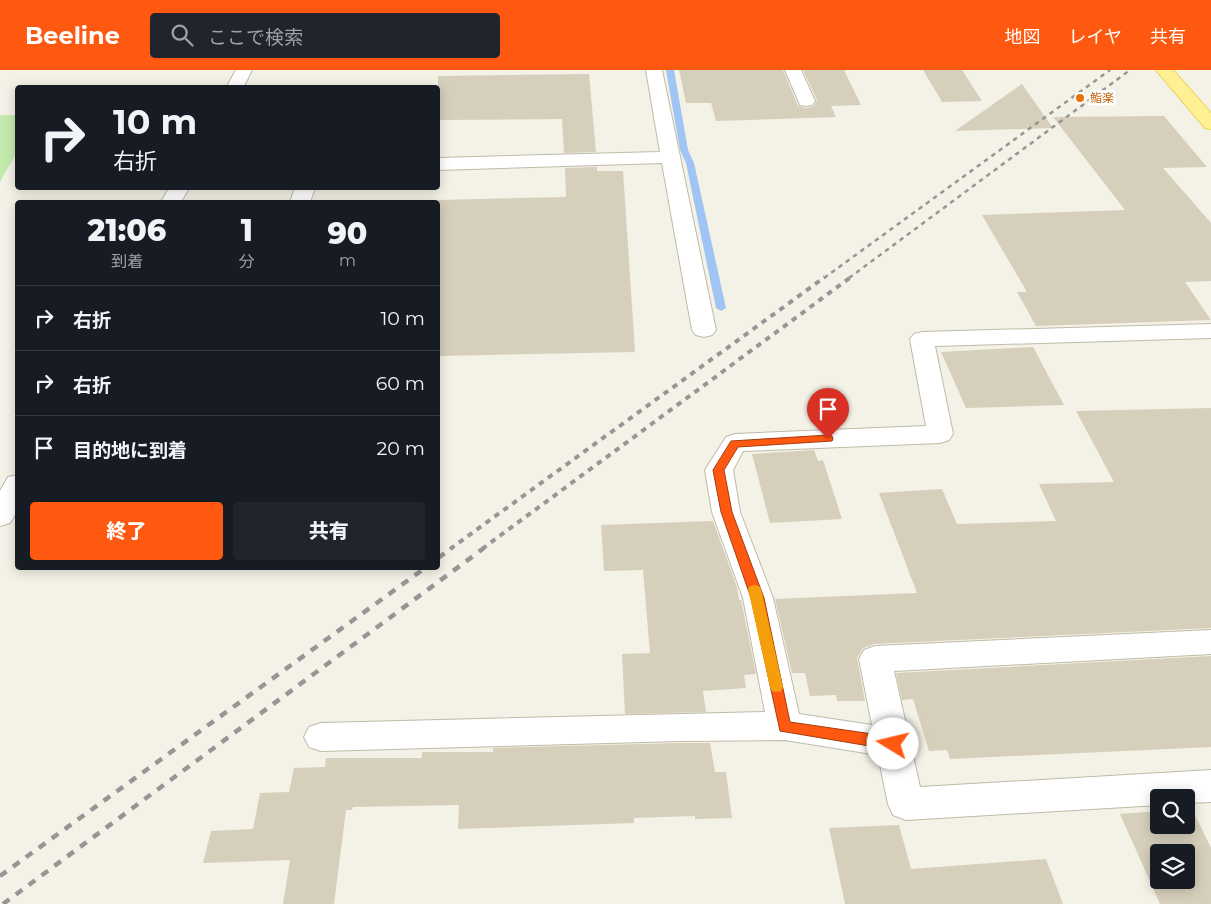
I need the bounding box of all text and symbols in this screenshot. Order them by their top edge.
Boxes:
search box [150,13,500,58]
text: Beeline [25,21,120,50]
icon: search [168,21,196,49]
text: ここで検索 [208,26,303,49]
text: 地図 [1005,26,1041,48]
text: レイヤ [1069,26,1122,48]
text: 共有 [1150,26,1186,48]
place label: 鮨楽 [1090,90,1114,105]
marker: 鮨楽 [1074,92,1086,104]
text: 10 m [113,100,197,143]
icon: right [30,105,95,170]
text: 右折 [113,148,157,175]
text: 21:06 [88,212,166,249]
text: 1 [241,212,253,249]
text: 90 [327,215,367,252]
text: m [339,251,356,270]
text: 到着 [111,252,143,271]
text: 分 [239,252,255,271]
icon: right [30,304,58,332]
text: 10 m [380,307,425,330]
text: 右折 [73,309,111,332]
icon: right [30,369,58,397]
text: 60 m [376,372,425,395]
text: 右折 [73,374,111,397]
pin [807,388,849,439]
icon: arrive [814,395,842,423]
icon: arrive [30,434,58,462]
text: 20 m [377,437,425,460]
text: 目的地に到着 [73,439,187,462]
button: 終了 [30,502,223,560]
button: 共有 [233,502,425,560]
position arrow [866,717,918,769]
map controls [1150,789,1195,889]
button: search [1150,789,1195,834]
button: layers [1150,844,1195,889]

